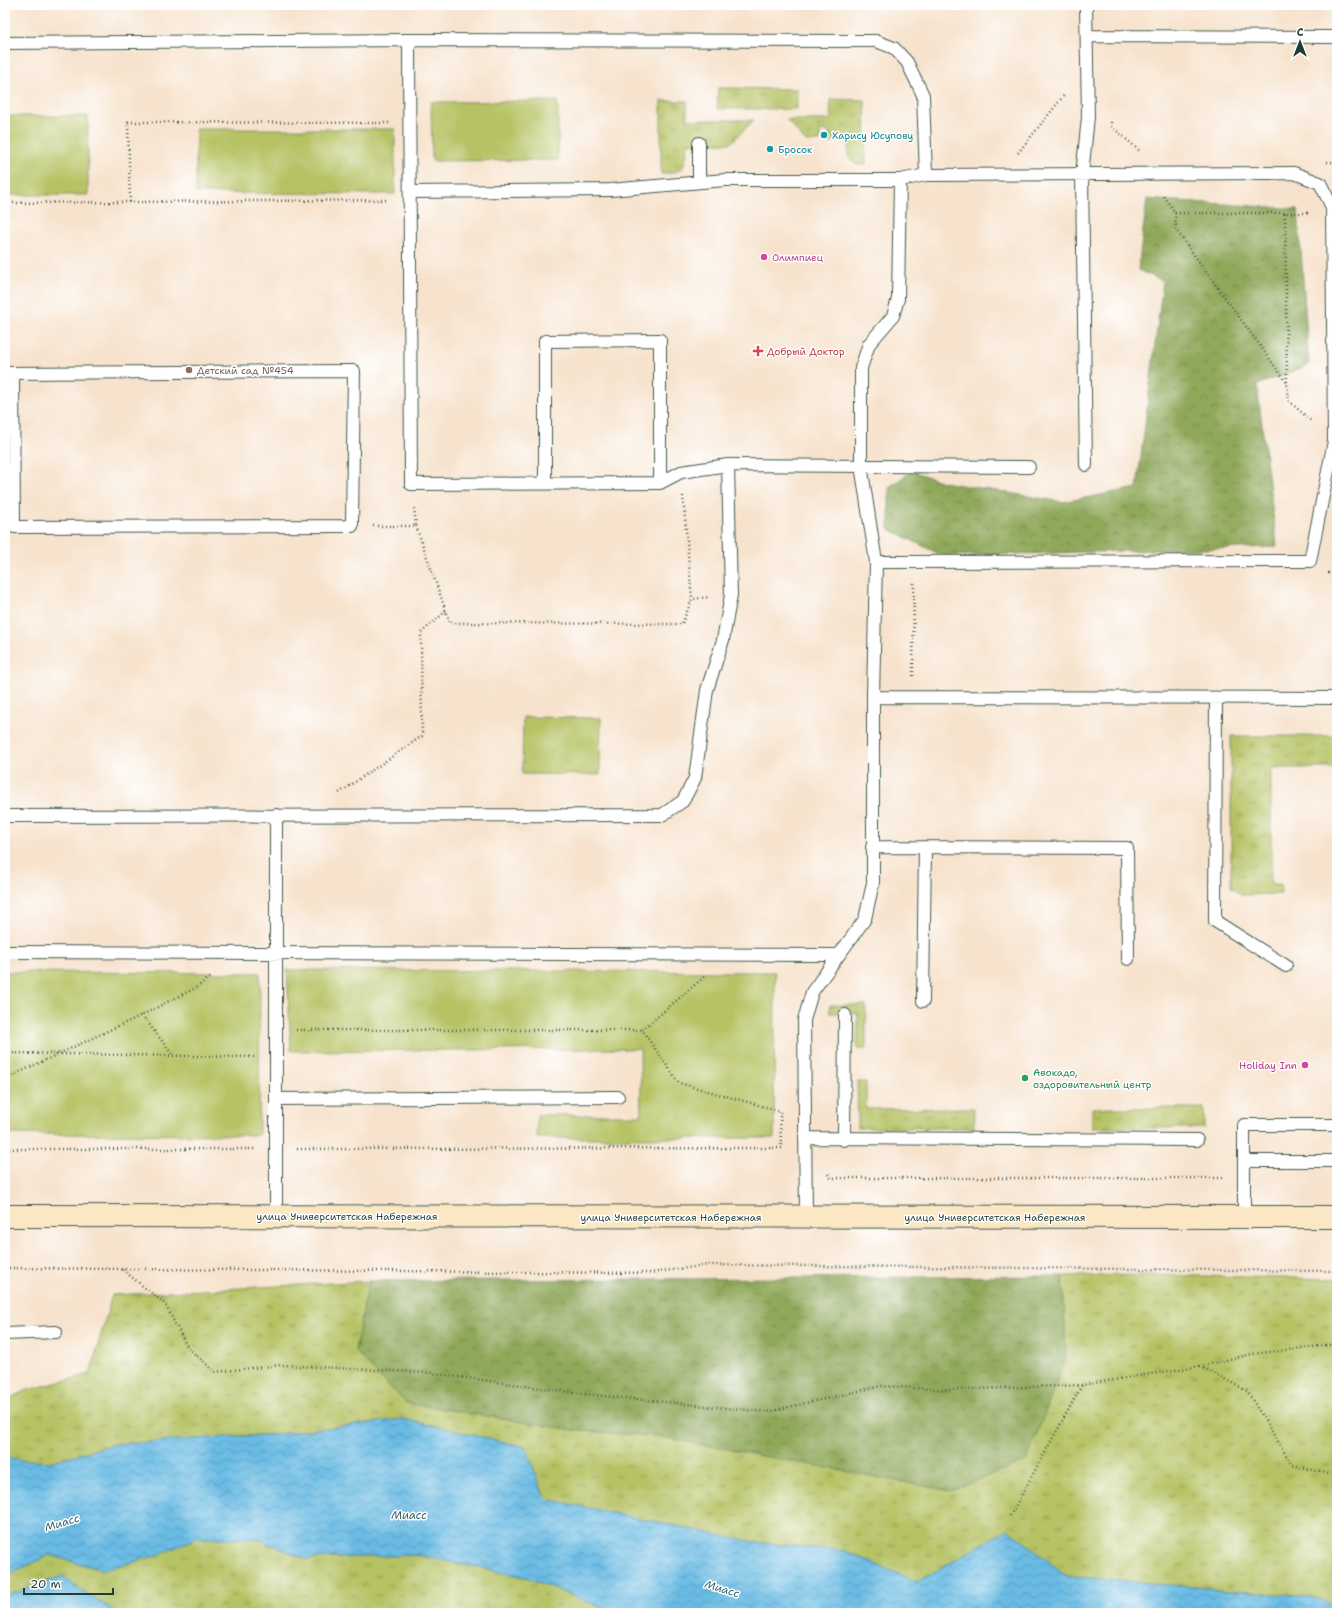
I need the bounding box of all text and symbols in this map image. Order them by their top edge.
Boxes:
north arrow [1280,22,1320,62]
text: С [1297,25,1304,40]
place label: Харису Юсупову [832,129,913,142]
marker: Харису Юсупову [819,130,829,140]
place label: Бросок [778,143,813,156]
marker: Бросок [765,144,775,154]
place label: Олимпиец [772,251,823,264]
marker: Олимпиец [759,252,769,262]
marker: Добрый Доктор [752,345,764,357]
place label: Добрый Доктор [767,345,845,358]
place label: Детский сад №454 [197,364,294,377]
marker: Детский сад №454 [184,365,194,375]
place label: Holiday Inn [1239,1059,1297,1072]
marker: Holiday Inn [1300,1060,1310,1070]
place label: Авокадо, оздоровительный центр [1033,1066,1152,1091]
marker: Авокадо, оздоровительный центр [1020,1073,1030,1083]
street label: улица Университетская Набережная [257,1210,437,1223]
street label: улица Университетская Набережная [581,1211,761,1224]
street label: улица Университетская Набережная [905,1211,1085,1224]
water label: Миасс [391,1508,427,1523]
water label: Миасс [43,1510,82,1535]
scale bar [24,1570,113,1596]
text: 20 m [30,1576,61,1592]
water label: Миасс [703,1577,742,1602]

